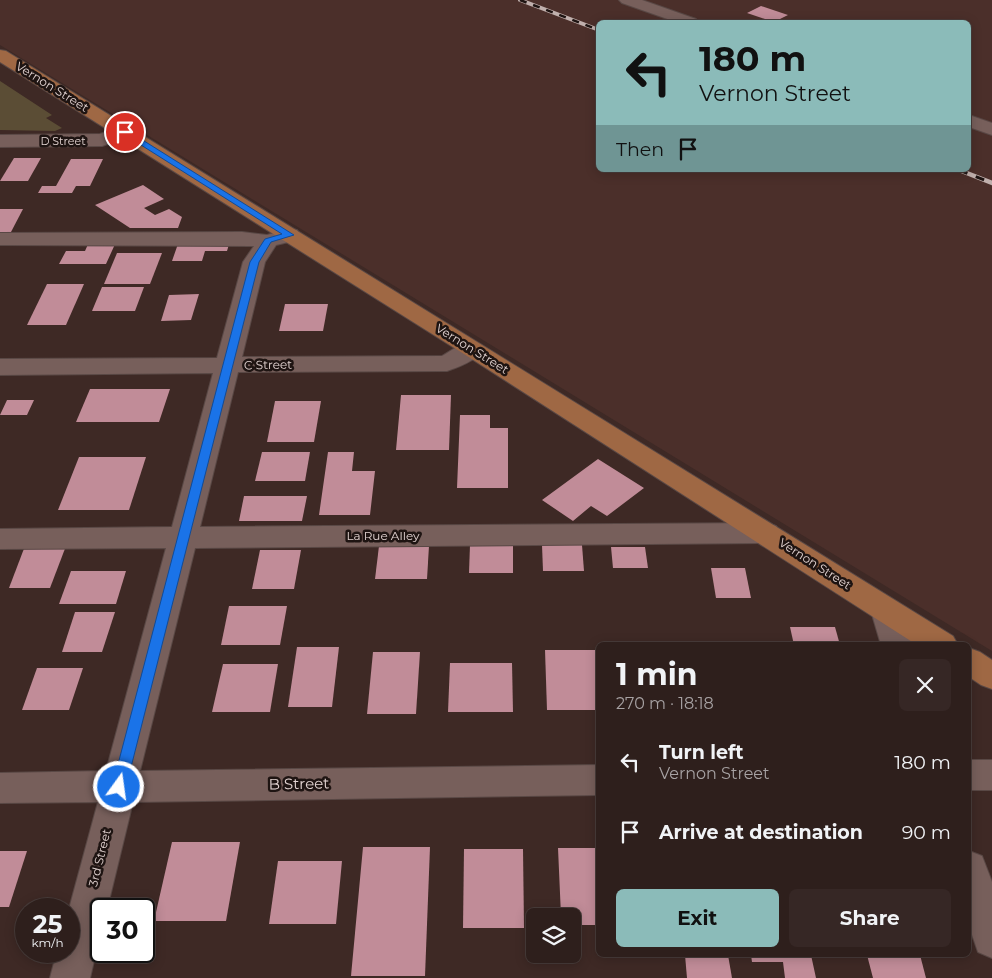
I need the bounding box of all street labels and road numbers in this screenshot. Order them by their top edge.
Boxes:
street label: Vernon Street [13,58,91,115]
street label: D Street [40,134,86,148]
street label: Vernon Street [433,320,511,377]
street label: C Street [244,357,292,372]
street label: La Rue Alley [346,528,420,543]
street label: Vernon Street [776,535,854,593]
street label: B Street [269,773,329,794]
street label: 3rd Street [85,827,114,888]

